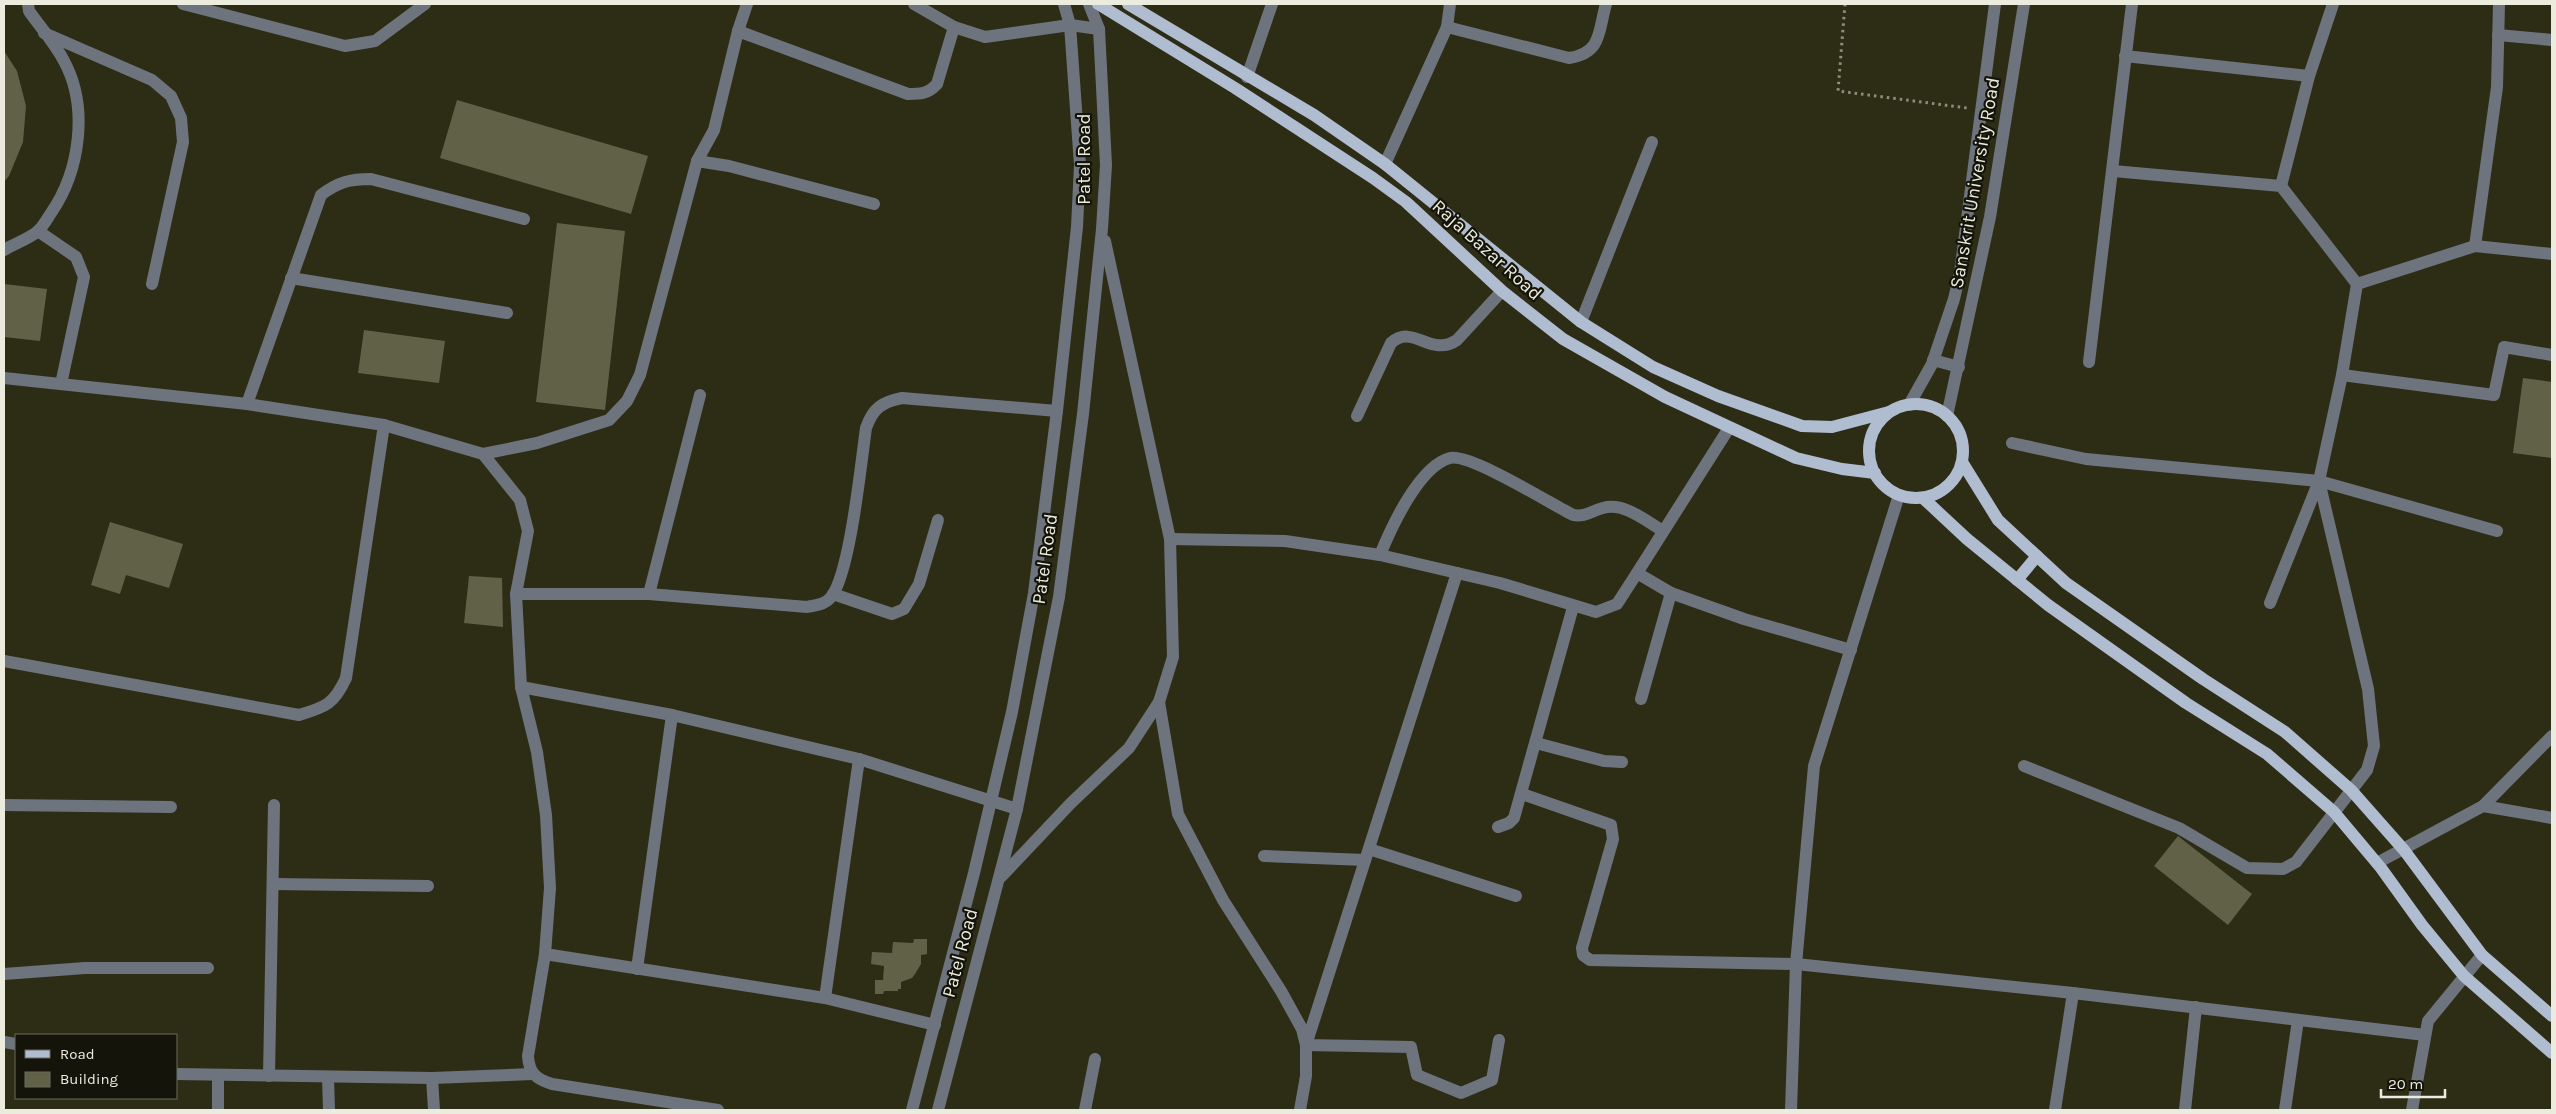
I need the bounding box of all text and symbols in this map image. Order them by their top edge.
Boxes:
street label: Sanskrit University Road [1946,76,2004,290]
street label: Patel Road [1073,113,1095,205]
street label: Raja Bazar Road [1428,195,1546,305]
street label: Patel Road [1028,512,1062,606]
street label: Patel Road [938,906,982,1000]
legend [15,1034,178,1099]
text: Road [60,1045,95,1063]
scale bar [2381,1066,2445,1098]
text: Building [60,1070,118,1088]
text: 20 m [2388,1075,2423,1093]

